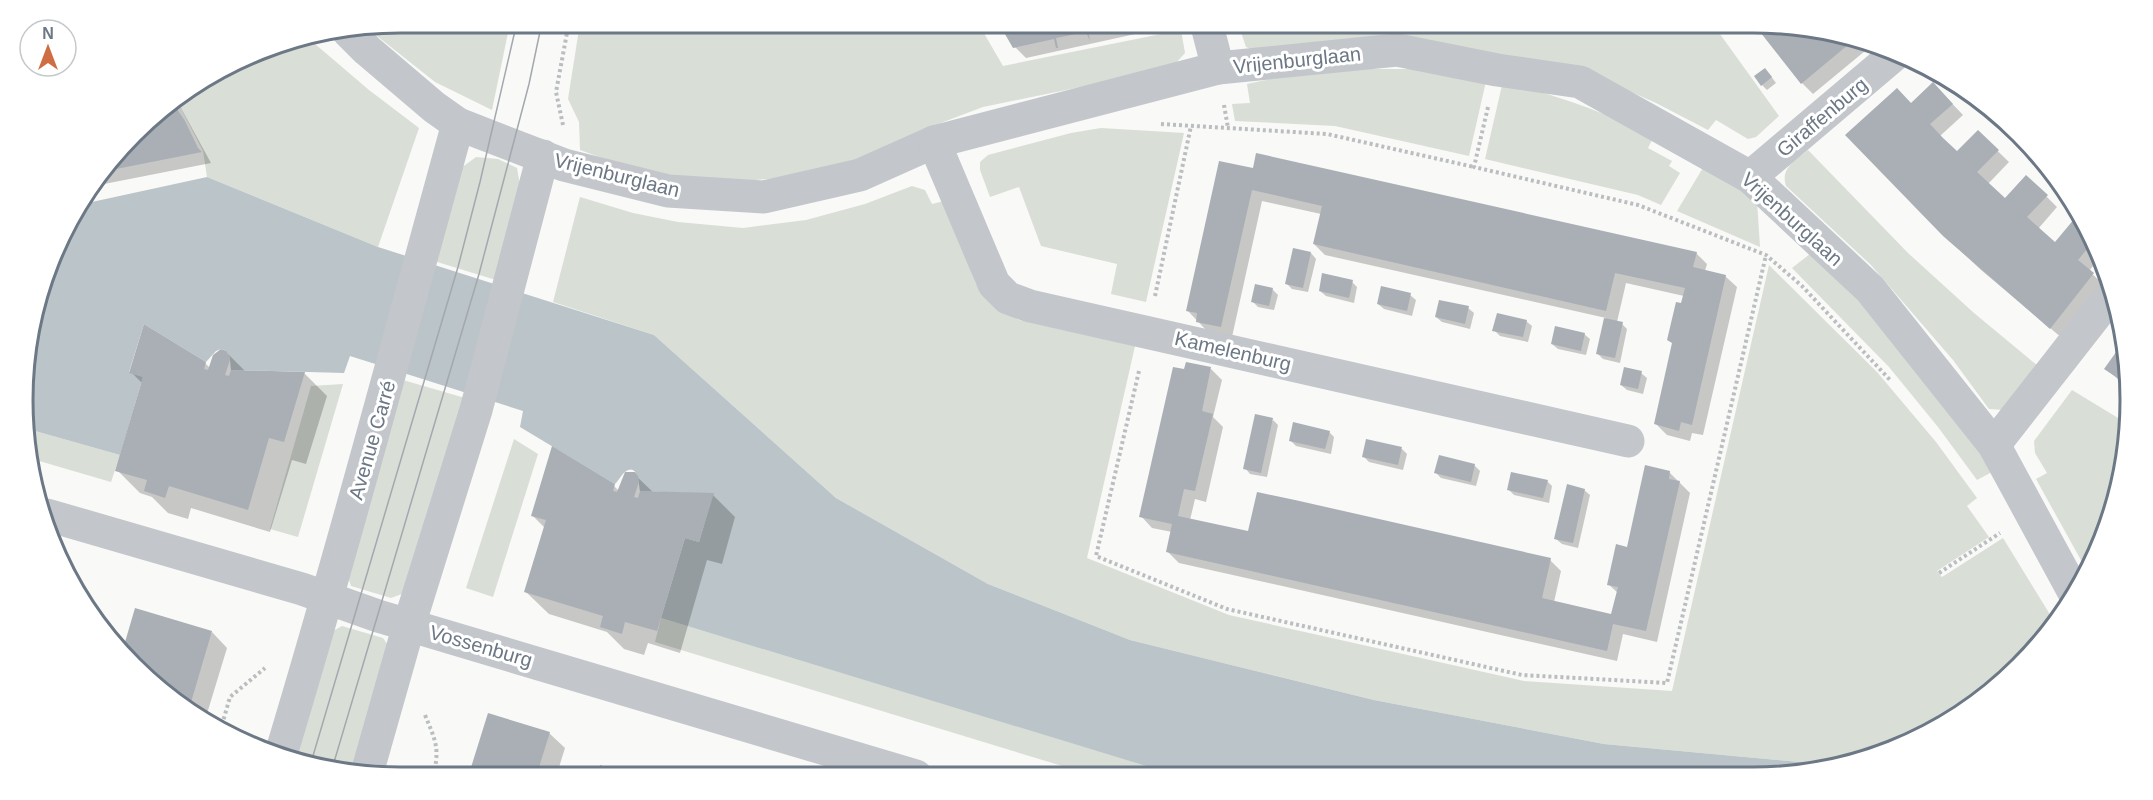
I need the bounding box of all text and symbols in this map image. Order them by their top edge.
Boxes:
north arrow [18,18,78,78]
text: N [42,25,54,42]
street label: Vrijenburglaan [1232,42,1362,78]
street label: Giraffenburg [1772,73,1872,161]
street label: Vrijenburglaan [552,149,682,201]
street label: Vrijenburglaan [1737,168,1847,270]
street label: Kamelenburg [1173,327,1293,375]
street label: Avenue Carré [344,378,400,502]
street label: Vossenburg [427,621,535,671]

